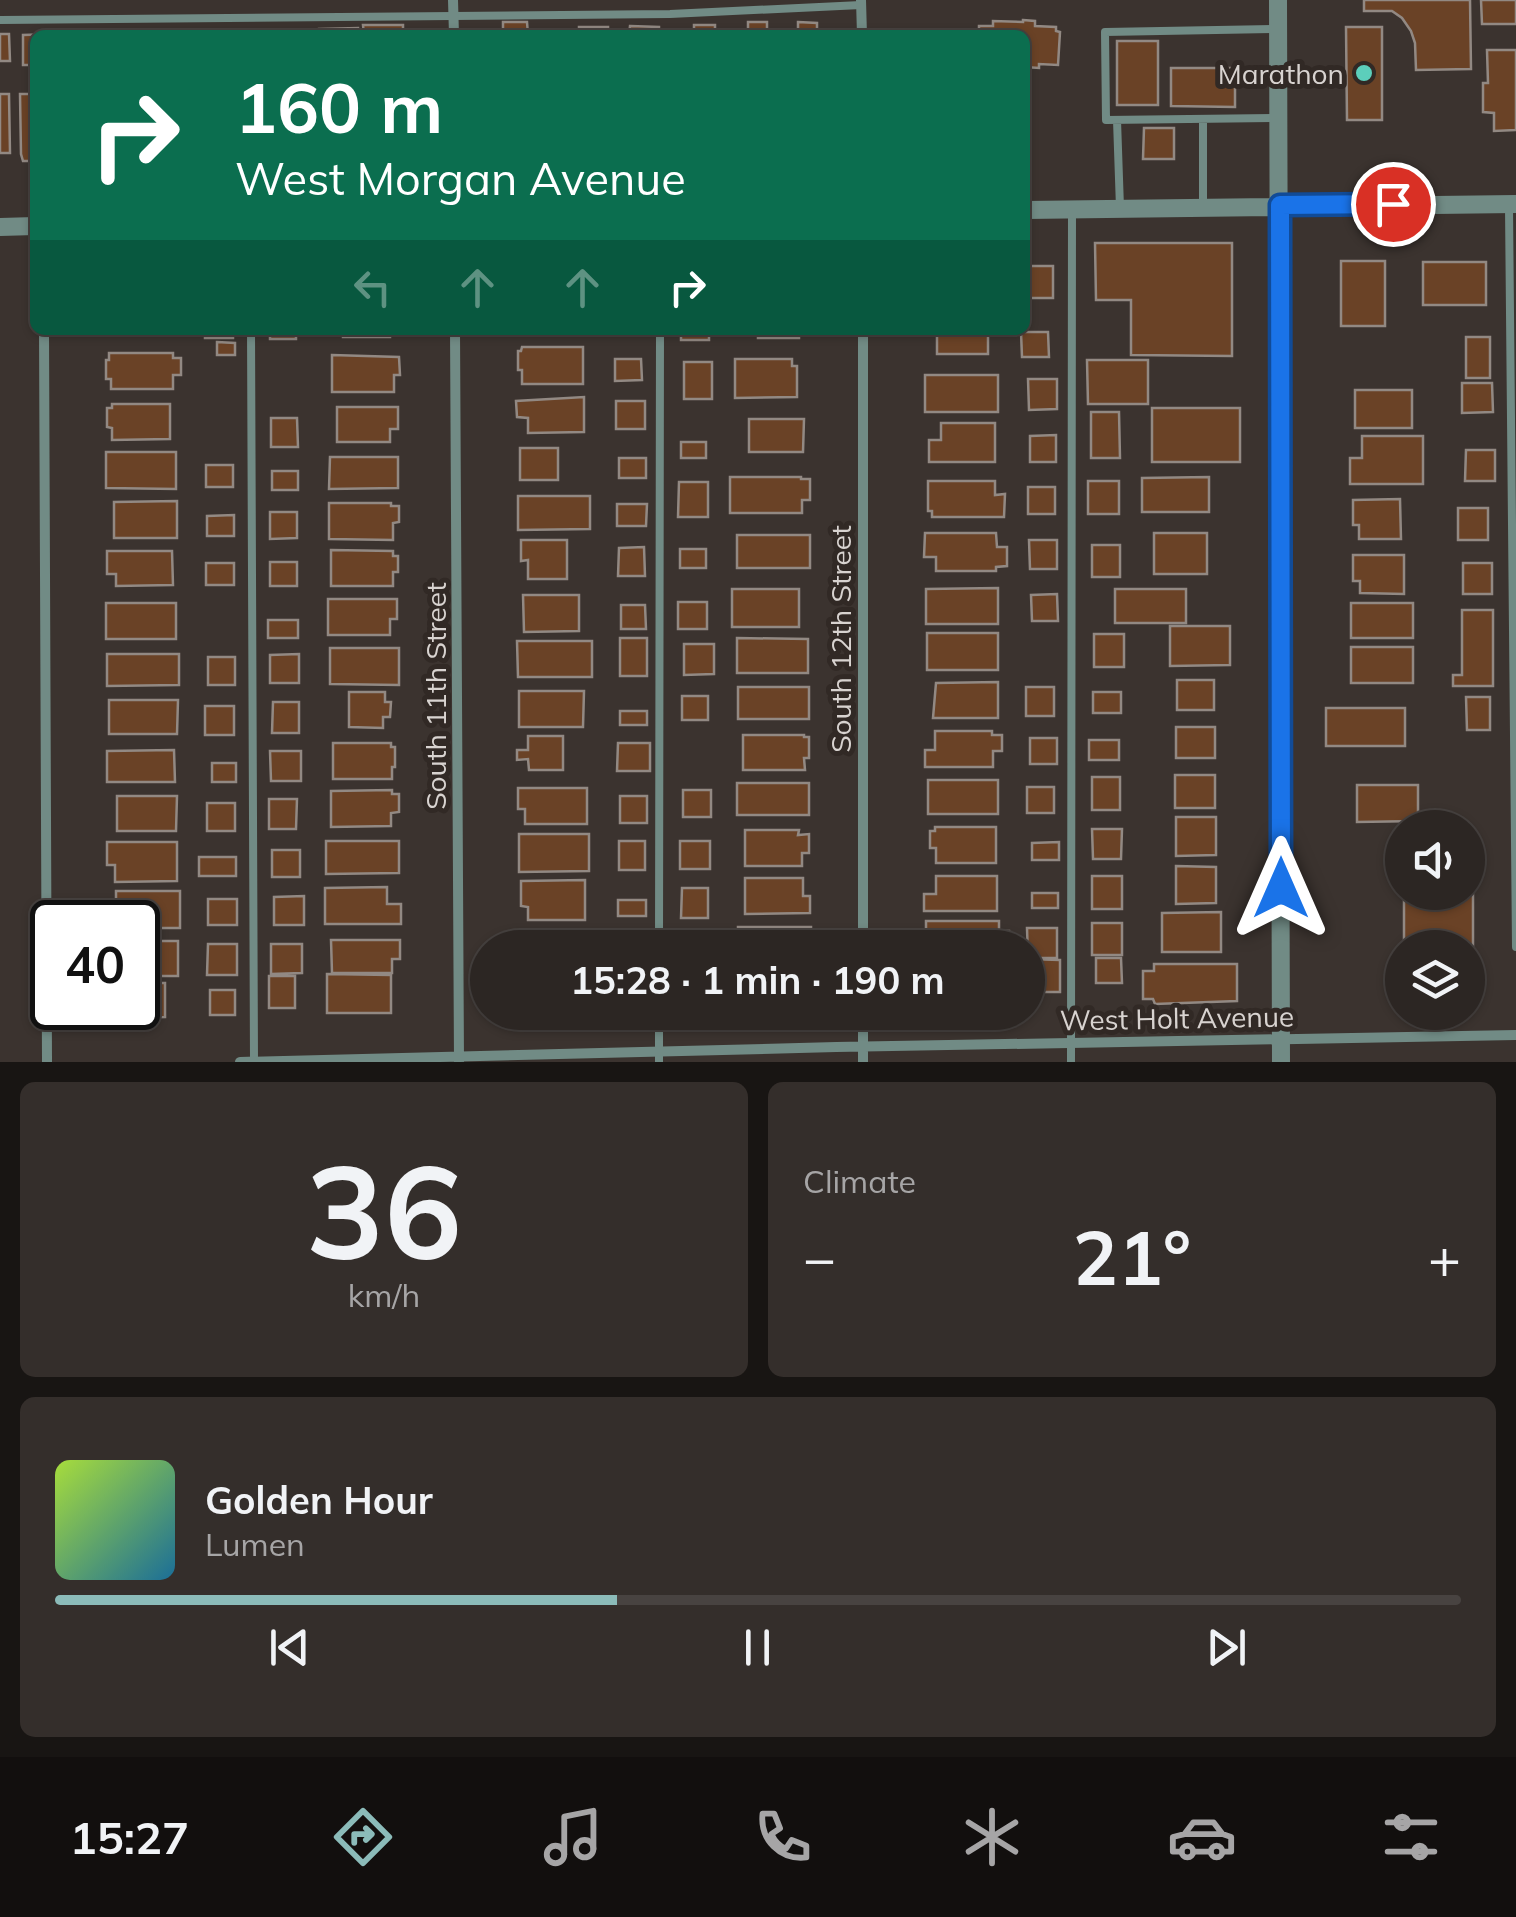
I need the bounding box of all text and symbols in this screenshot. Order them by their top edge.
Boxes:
place label: Marathon [1218,56,1344,91]
marker: Marathon [1353,62,1375,84]
text: 160 m [235,63,443,151]
icon: right [70,70,200,200]
text: West Morgan Avenue [235,150,686,206]
pin [1351,162,1436,247]
icon: arrive [1366,177,1421,232]
icon: left [345,260,400,315]
icon: ahead [450,260,505,315]
icon: ahead [555,260,610,315]
icon: right [660,260,715,315]
street label: South 12th Street [823,525,858,753]
street label: South 11th Street [418,582,453,810]
map controls [1385,810,1485,1030]
button: sound [1385,810,1485,910]
position arrow [1229,836,1333,940]
speed limit sign: 40 [30,900,160,1030]
button: layers [1385,930,1485,1030]
text: 15:28 · 1 min · 190 m [570,956,945,1004]
street label: West Holt Avenue [1060,998,1294,1038]
text: 36 [306,1128,462,1292]
text: Climate [803,1161,916,1201]
text: 21° [1073,1210,1191,1304]
text: − [803,1223,836,1292]
text: + [1428,1223,1461,1292]
text: km/h [348,1275,420,1315]
text: Golden Hour [205,1476,433,1524]
text: Lumen [205,1524,305,1564]
icon: previous [262,1620,317,1675]
icon: pause [730,1620,785,1675]
icon: next [1199,1620,1254,1675]
icon: directions [328,1802,398,1872]
icon: music [538,1802,608,1872]
icon: phone [748,1802,818,1872]
icon: climate [957,1802,1027,1872]
icon: car [1167,1802,1237,1872]
icon: filters [1376,1802,1446,1872]
text: 15:27 [70,1809,189,1865]

